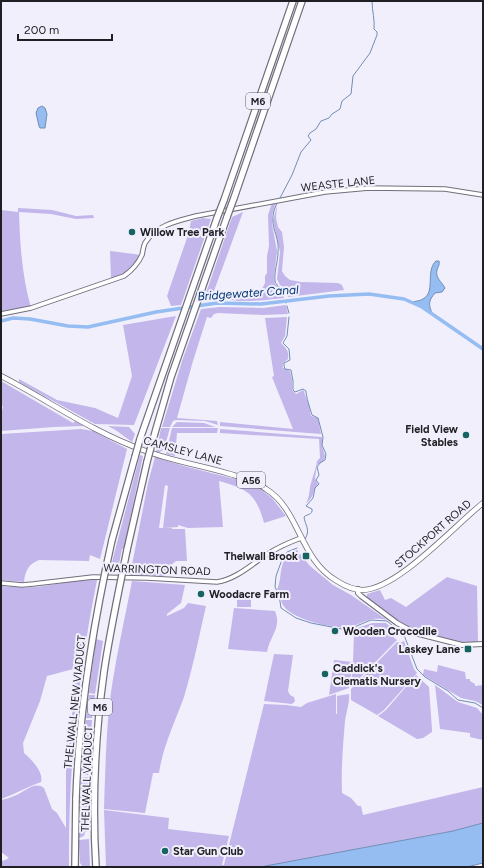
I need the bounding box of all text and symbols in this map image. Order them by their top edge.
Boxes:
scale bar [18,16,112,42]
text: 200 m [24,23,59,37]
road number: M6 [246,93,270,109]
street label: WEASTE LANE [300,174,376,194]
place label: Willow Tree Park [140,226,225,239]
marker: Willow Tree Park [127,227,137,237]
water label: Bridgewater Canal [197,282,299,304]
place label: Field View Stables [405,423,459,449]
marker: Field View Stables [461,430,471,440]
street label: CAMSLEY LANE [142,434,224,468]
road number: A56 [237,472,265,488]
street label: STOCKPORT ROAD [392,497,474,571]
place label: Thelwall Brook [224,550,298,563]
marker: Thelwall Brook [301,551,311,561]
street label: WARRINGTON ROAD [103,562,211,578]
place label: Woodacre Farm [209,588,289,601]
marker: Woodacre Farm [196,589,206,599]
place label: Wooden Crocodile [343,625,437,638]
marker: Wooden Crocodile [330,626,340,636]
street label: THELWALL NEW VIADUCT [62,635,88,769]
place label: Laskey Lane [399,643,460,656]
marker: Laskey Lane [463,644,473,654]
place label: Caddick's Clematis Nursery [333,662,422,688]
marker: Caddick's Clematis Nursery [320,669,330,679]
road number: M6 [88,699,112,715]
street label: THELWALL VIADUCT [79,726,95,832]
place label: Star Gun Club [173,845,244,858]
marker: Star Gun Club [160,846,170,856]

